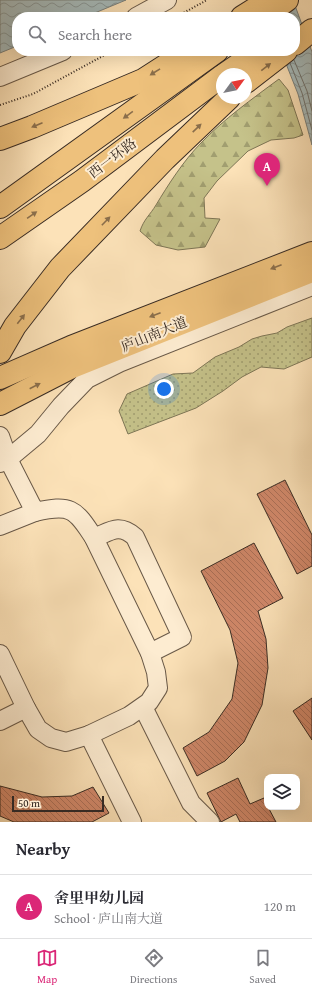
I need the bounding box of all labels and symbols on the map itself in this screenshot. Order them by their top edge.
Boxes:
one-way arrow [260,62,271,71]
one-way arrow [150,68,161,76]
north arrow [216,68,252,104]
one-way arrow [123,111,133,119]
one-way arrow [31,122,43,128]
one-way arrow [192,123,202,133]
street label: 西一环路 [84,133,140,183]
pin: A [254,153,280,186]
one-way arrow [27,211,37,219]
one-way arrow [101,216,111,226]
one-way arrow [269,265,281,271]
street label: 庐山南大道 [118,312,190,356]
one-way arrow [148,312,160,318]
one-way arrow [17,313,25,324]
your location [154,379,174,399]
one-way arrow [29,383,40,389]
scale bar [12,794,104,813]

